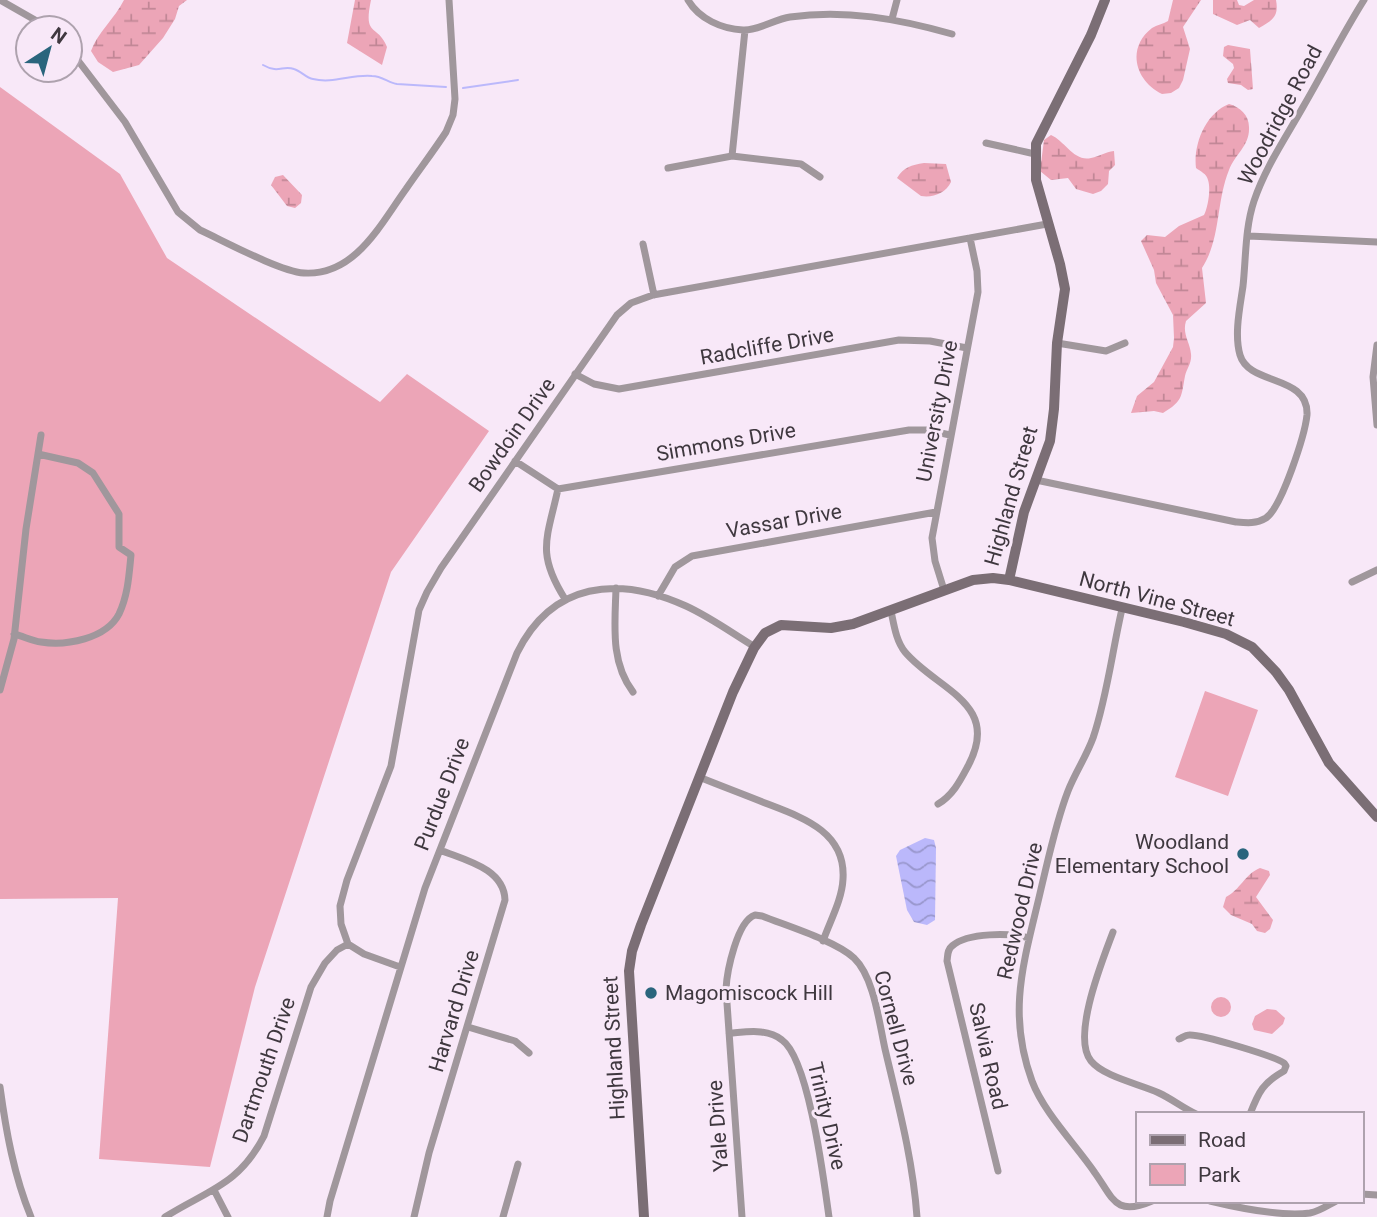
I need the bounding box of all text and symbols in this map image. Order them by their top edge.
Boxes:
north arrow [14,14,84,84]
text: N [47,22,71,49]
street label: Woodridge Road [1233,41,1327,189]
street label: Radcliffe Drive [698,322,836,370]
street label: University Drive [912,338,962,484]
street label: Bowdoin Drive [464,373,560,497]
street label: Simmons Drive [654,418,798,466]
street label: Highland Street [980,423,1042,569]
street label: Vassar Drive [724,499,844,543]
street label: North Vine Street [1077,567,1238,631]
street label: Purdue Drive [410,734,474,854]
place label: Woodland Elementary School [1055,830,1229,878]
street label: Redwood Drive [993,840,1047,982]
marker: Woodland Elementary School [1235,846,1251,862]
street label: Harvard Drive [424,947,484,1075]
street label: Cornell Drive [869,968,923,1088]
street label: Highland Street [598,975,630,1121]
place label: Magomiscock Hill [665,981,833,1005]
marker: Magomiscock Hill [643,985,659,1001]
street label: Dartmouth Drive [228,994,300,1146]
street label: Salvia Road [964,1000,1012,1112]
street label: Trinity Drive [803,1060,851,1172]
street label: Yale Drive [703,1079,733,1173]
legend [1136,1112,1363,1203]
text: Road [1198,1128,1246,1152]
text: Park [1198,1163,1241,1187]

